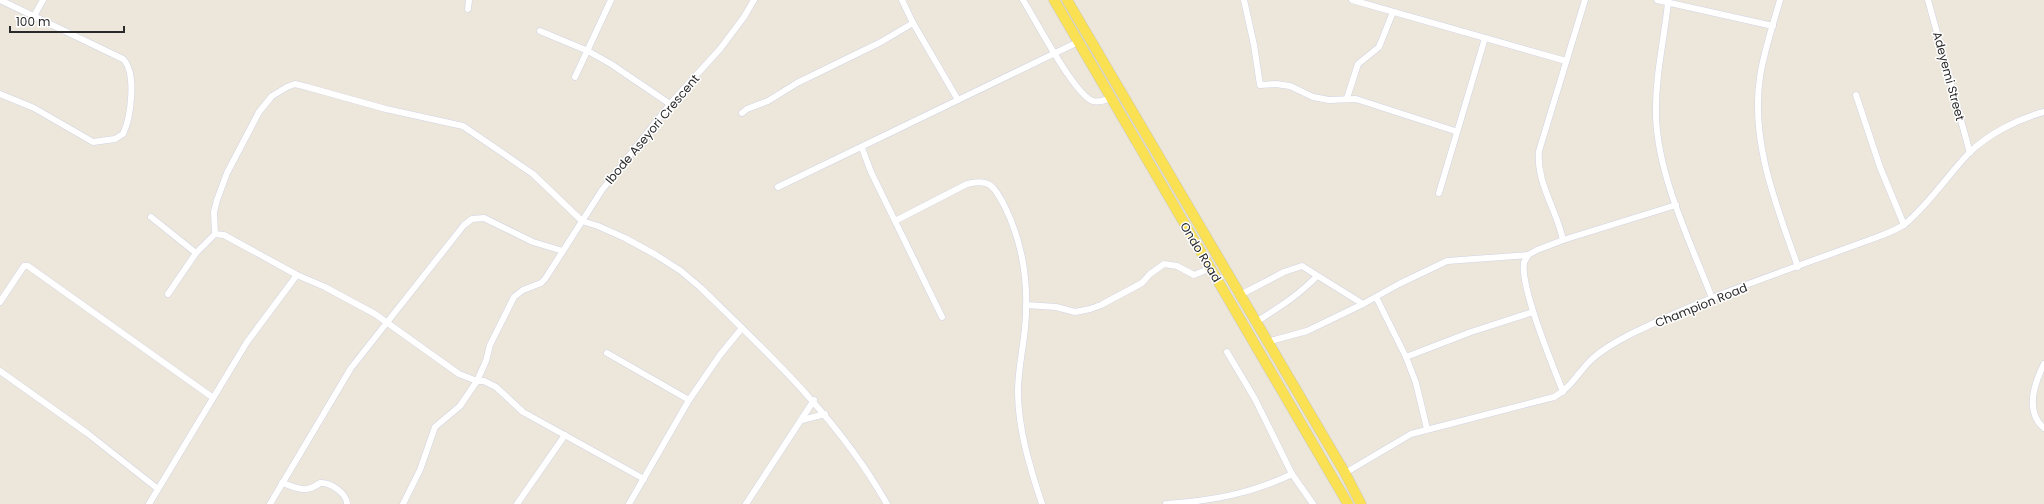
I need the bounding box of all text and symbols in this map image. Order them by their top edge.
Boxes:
scale bar [10,8,124,34]
text: 100 m [16,13,50,30]
street label: Adeyemi Street [1929,30,1969,122]
street label: Ibode Aseyori Crescent [601,70,703,188]
street label: Ondo Road [1176,219,1226,285]
street label: Champion Road [1652,279,1750,331]

